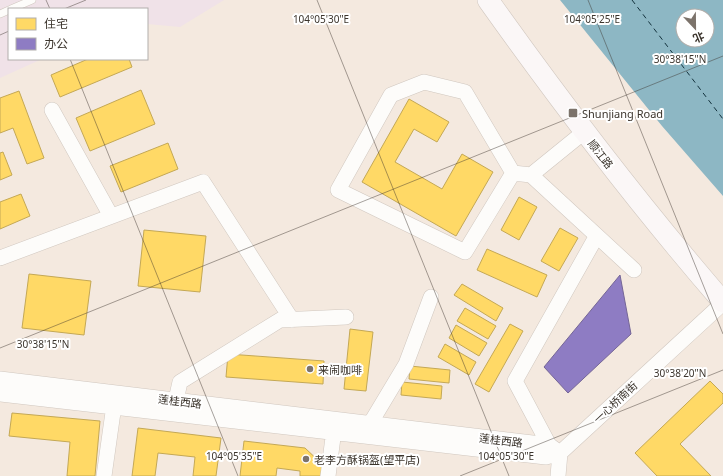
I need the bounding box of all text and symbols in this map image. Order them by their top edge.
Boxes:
legend [8,8,148,60]
north arrow [675,8,715,48]
text: 104°05'30"E [293,12,349,26]
text: 104°05'25"E [564,12,620,26]
text: 住宅 [44,15,68,32]
text: 北 [691,29,707,47]
text: 办公 [44,35,68,52]
text: 30°38'15"N [654,52,706,66]
place label: Shunjiang Road [582,106,663,121]
marker: Shunjiang Road [567,107,579,119]
street label: 顺江路 [585,136,617,172]
text: 30°38'15"N [17,337,69,351]
place label: 来闹咖啡 [318,362,362,377]
marker: 来闹咖啡 [305,364,315,374]
text: 30°38'20"N [654,366,706,380]
street label: 一心桥南街 [590,378,640,426]
street label: 莲桂西路 [157,391,203,411]
street label: 莲桂西路 [478,430,524,450]
text: 104°05'35"E [206,449,262,463]
text: 104°05'30"E [478,449,534,463]
place label: 老李方酥锅盔(望平店) [314,452,420,467]
marker: 老李方酥锅盔(望平店) [301,454,311,464]

